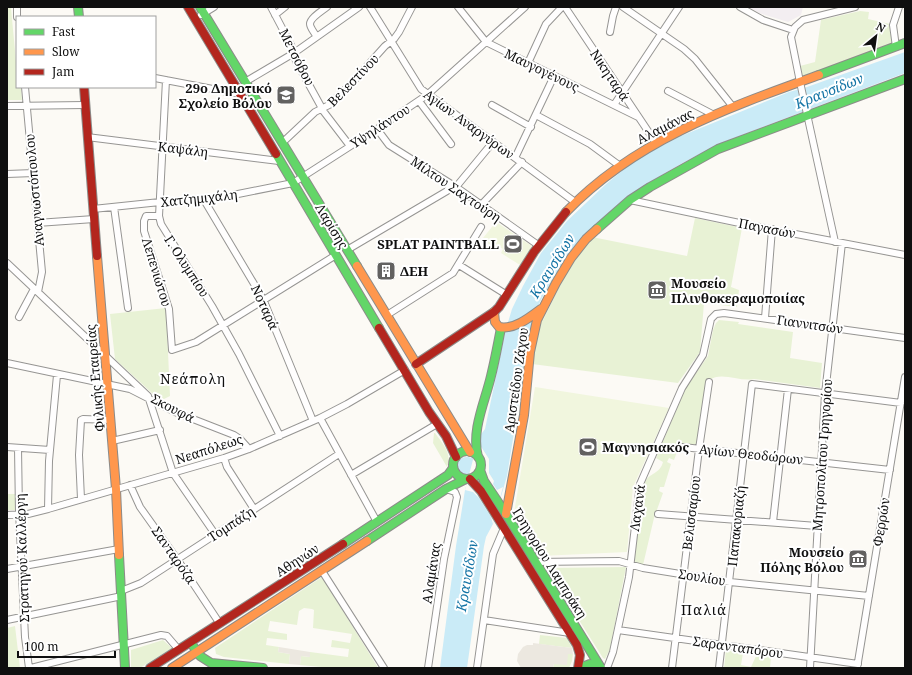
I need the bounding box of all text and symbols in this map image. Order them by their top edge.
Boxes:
legend [16,16,156,88]
north arrow [856,16,896,56]
text: N [874,18,889,36]
text: Fast [52,23,75,40]
street label: Μετσόβου [275,25,319,89]
text: Slow [52,43,80,60]
street label: Μαυγογένους [501,44,583,96]
street label: Νικηταρά [586,46,634,105]
street label: Βελεστίνου [323,50,383,110]
text: Jam [51,63,74,80]
water label: Κραυσίδων [791,68,866,113]
place label: 29ο Δημοτικό Σχολείο Βόλου [178,79,272,112]
school or university icon: 29ο Δημοτικό Σχολείο Βόλου [275,84,297,106]
street label: Αγίων Αναργύρων [420,85,518,163]
street label: Υψηλάντου [346,100,413,153]
street label: Αλαμάνας [634,104,696,148]
street label: Αναγνωστόπουλου [20,133,48,247]
street label: Καψάλη [157,137,209,161]
street label: Μίλτου Σαχτούρη [407,152,505,226]
street label: Χατζημιχάλη [160,185,238,211]
street label: Λαρίσης [311,200,353,252]
street label: Παγασών [737,214,797,242]
water label: Κραυσίδων [524,230,579,302]
street label: Γ. Ολυμπίου [160,232,214,300]
sports icon: SPLAT PAINTBALL [502,233,524,255]
street label: Λεπενιώτου [138,235,176,309]
place label: SPLAT PAINTBALL [377,235,499,253]
building icon: ΔΕΗ [375,260,397,282]
place label: ΔΕΗ [400,262,428,280]
place label: Μουσείο Πλινθοκεραμοποιίας [671,274,805,307]
museum icon: Μουσείο Πλινθοκεραμοποιίας [646,279,668,301]
street label: Νοταρά [247,282,284,333]
street label: Γιαννιτσών [776,310,844,338]
street label: Φιλικής Εταιρείας [81,323,109,433]
street label: Αριστείδου Ζάχου [500,326,532,434]
district label: Νεάπολη [160,369,226,388]
street label: Μητροπολίτου Γρηγορίου [808,378,836,532]
street label: Σκουφά [148,389,198,427]
street label: Νεαπόλεως [173,430,245,468]
sports icon: Μαγνησιακός [577,436,599,458]
place label: Μαγνησιακός [602,438,689,456]
street label: Αγίων Θεοδώρων [698,440,804,468]
street label: Βελισσαρίου [677,475,705,551]
street label: Λαχανά [625,483,649,533]
street label: Παπακυριαζή [723,484,749,568]
street label: Στρατηγού Καλλέργη [11,493,33,623]
street label: Φερρών [868,496,894,548]
street label: Τομπάζη [204,502,258,546]
street label: Γρηγορίου Λαμπράκη [509,504,591,622]
street label: Σανταρόζα [148,523,201,588]
water label: Κραυσίδων [451,538,482,614]
street label: Αθηνών [272,539,322,581]
street label: Αλαμάνας [417,541,445,605]
place label: Μουσείο Πόλης Βόλου [760,543,844,576]
museum icon: Μουσείο Πόλης Βόλου [847,548,869,570]
street label: Σουλίου [677,564,727,590]
district label: Παλιά [681,600,727,619]
street label: Σαρανταπόρου [692,632,784,662]
scale bar [18,633,115,659]
text: 100 m [24,638,59,655]

